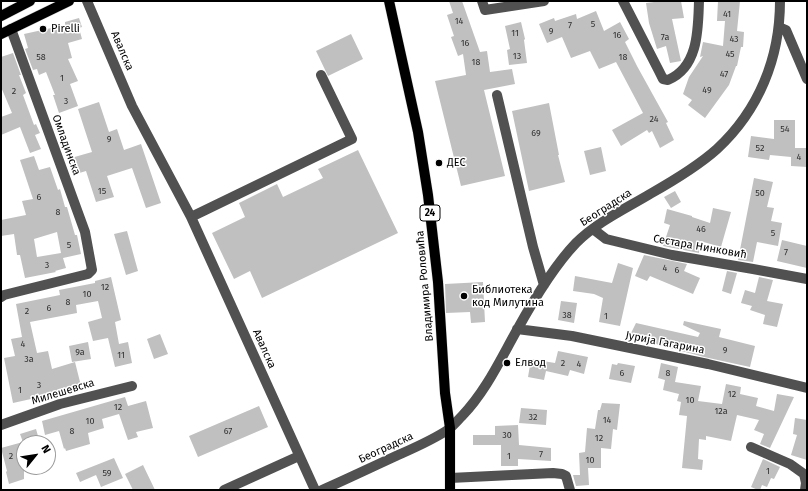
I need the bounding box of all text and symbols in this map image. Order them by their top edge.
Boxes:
house number: 41 [723,9,731,19]
house number: 14 [455,16,463,26]
house number: 5 [591,19,595,29]
house number: 7 [568,20,572,30]
place label: Pirelli [51,22,80,36]
marker: Pirelli [38,24,48,34]
house number: 9 [549,26,553,36]
house number: 11 [511,28,519,38]
street label: Авалска [108,29,136,73]
house number: 16 [613,30,621,40]
house number: 7a [661,32,669,42]
house number: 43 [729,34,739,44]
house number: 16 [461,38,469,48]
house number: 45 [725,49,735,59]
house number: 13 [513,51,521,61]
house number: 58 [36,52,46,62]
house number: 18 [619,52,627,62]
house number: 18 [472,57,480,67]
house number: 47 [720,69,728,79]
house number: 1 [60,73,64,83]
house number: 49 [702,85,712,95]
house number: 2 [12,86,16,96]
house number: 3 [64,96,68,106]
street label: Омладинска [49,113,83,177]
house number: 24 [650,114,658,124]
house number: 54 [780,124,790,134]
house number: 69 [531,128,541,138]
house number: 9 [107,134,111,144]
house number: 52 [756,143,764,153]
house number: 4 [797,152,801,162]
place label: ДЕС [447,156,466,170]
marker: ДЕС [434,158,444,168]
house number: 15 [98,186,106,196]
street label: Београдска [578,186,634,230]
house number: 50 [755,188,765,198]
house number: 6 [37,192,41,202]
road number: 24 [420,205,440,221]
house number: 8 [56,207,60,217]
house number: 46 [696,224,706,234]
house number: 5 [771,228,775,238]
street label: Владимира Роловића [414,230,436,342]
street label: Сестара Нинковић [652,232,748,262]
house number: 5 [67,240,71,250]
house number: 7 [784,247,788,257]
house number: 3 [45,260,49,270]
house number: 4 [663,263,667,273]
house number: 6 [675,265,679,275]
house number: 12 [101,282,109,292]
place label: Библиотека код Милутина [472,283,544,309]
house number: 10 [83,289,91,299]
marker: Библиотека код Милутина [459,291,469,301]
house number: 8 [66,297,70,307]
house number: 6 [47,303,51,313]
house number: 2 [25,306,29,316]
house number: 38 [562,310,572,320]
house number: 1 [604,311,608,321]
street label: Авалска [250,327,278,371]
street label: Јурија Гагарина [624,329,706,357]
house number: 4 [21,339,25,349]
house number: 9 [723,345,727,355]
house number: 9a [75,347,85,357]
house number: 11 [117,350,125,360]
house number: 3a [24,354,34,364]
place label: Елвод [515,356,546,370]
marker: Елвод [502,358,512,368]
house number: 2 [561,358,565,368]
house number: 4 [577,359,581,369]
house number: 6 [620,368,624,378]
house number: 8 [666,368,670,378]
street label: Милешевска [30,376,96,408]
house number: 3 [37,380,41,390]
house number: 1 [18,385,22,395]
house number: 12 [728,389,736,399]
house number: 10 [686,395,694,405]
house number: 12 [114,402,122,412]
house number: 12a [714,406,728,416]
house number: 32 [529,412,537,422]
house number: 14 [603,415,611,425]
house number: 10 [86,416,94,426]
house number: 8 [70,426,74,436]
house number: 67 [224,426,232,436]
street label: Београдска [357,430,415,466]
house number: 30 [502,430,512,440]
house number: 12 [595,433,603,443]
north arrow [16,435,56,475]
text: N [39,443,53,456]
house number: 7 [539,449,543,459]
house number: 2 [9,451,13,461]
house number: 1 [507,451,511,461]
house number: 10 [586,455,594,465]
house number: 1 [766,466,770,476]
house number: 59 [102,468,112,478]

